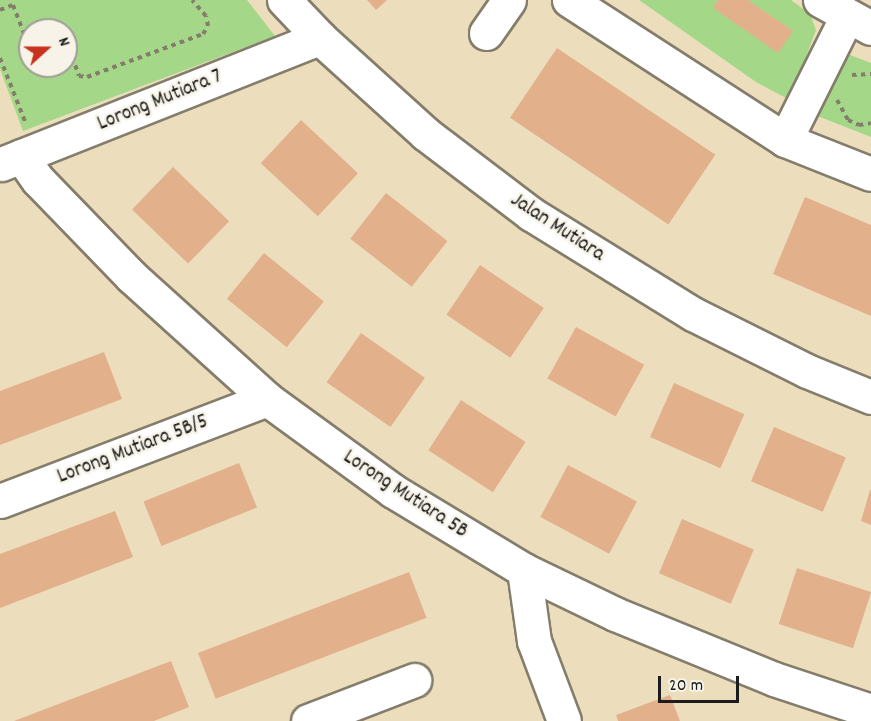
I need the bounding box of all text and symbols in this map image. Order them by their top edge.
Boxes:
north arrow [18,18,78,78]
text: N [51,34,76,50]
street label: Lorong Mutiara 7 [94,65,226,137]
street label: Jalan Mutiara [505,188,609,268]
street label: Lorong Mutiara 5B/5 [54,410,212,490]
street label: Lorong Mutiara 5B [338,445,472,545]
scale bar [661,664,742,702]
text: 20 m [669,674,703,699]

